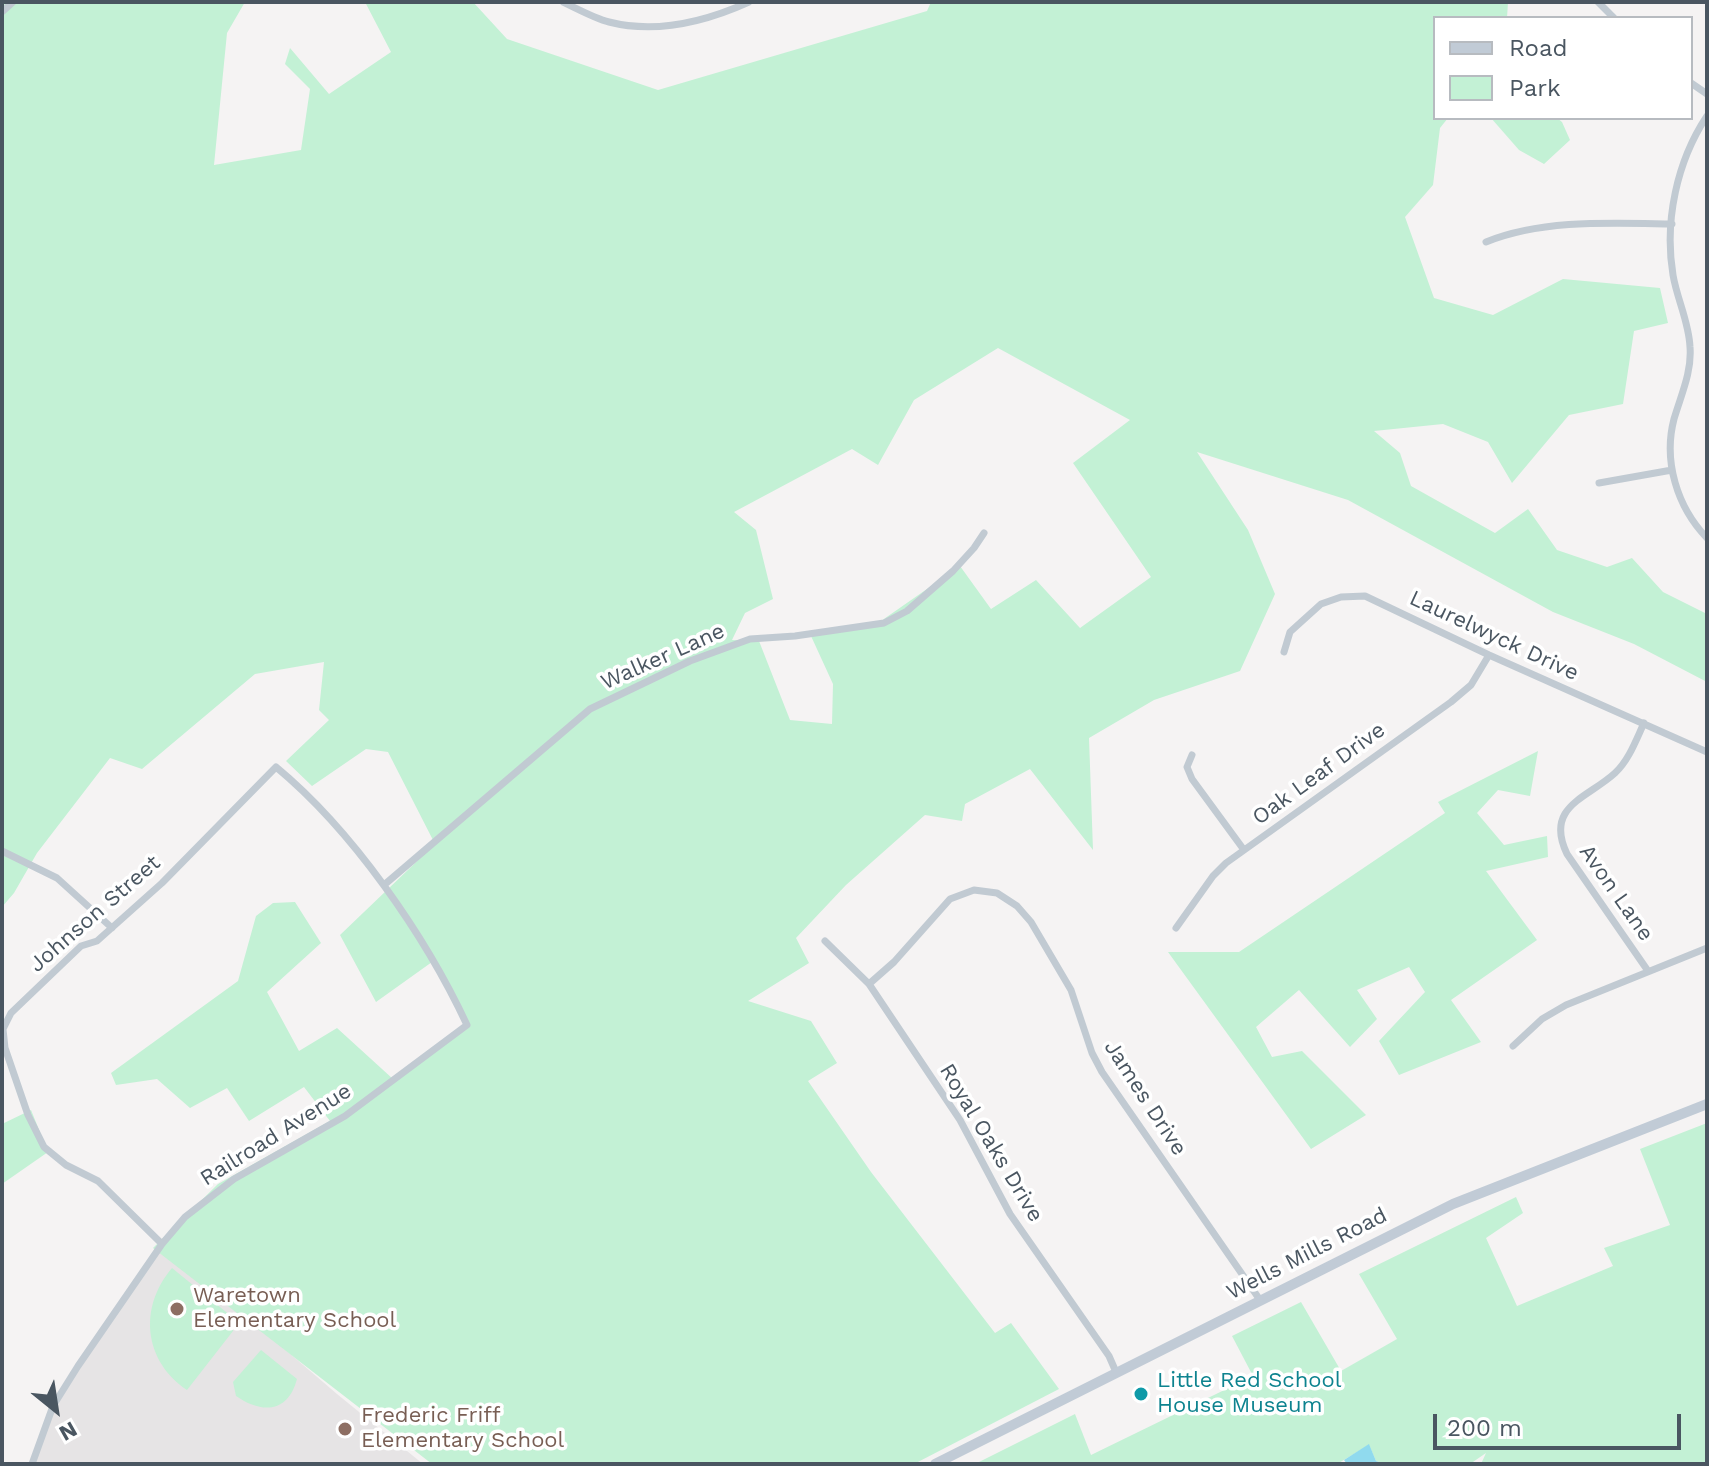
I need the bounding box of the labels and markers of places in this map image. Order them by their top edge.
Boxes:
place label: Waretown Elementary School [193,1283,396,1334]
marker: Waretown Elementary School [168,1300,186,1318]
place label: Little Red School House Museum [1157,1368,1341,1420]
marker: Little Red School House Museum [1132,1385,1150,1403]
place label: Frederic Friff Elementary School [361,1403,564,1454]
marker: Frederic Friff Elementary School [336,1420,354,1438]

